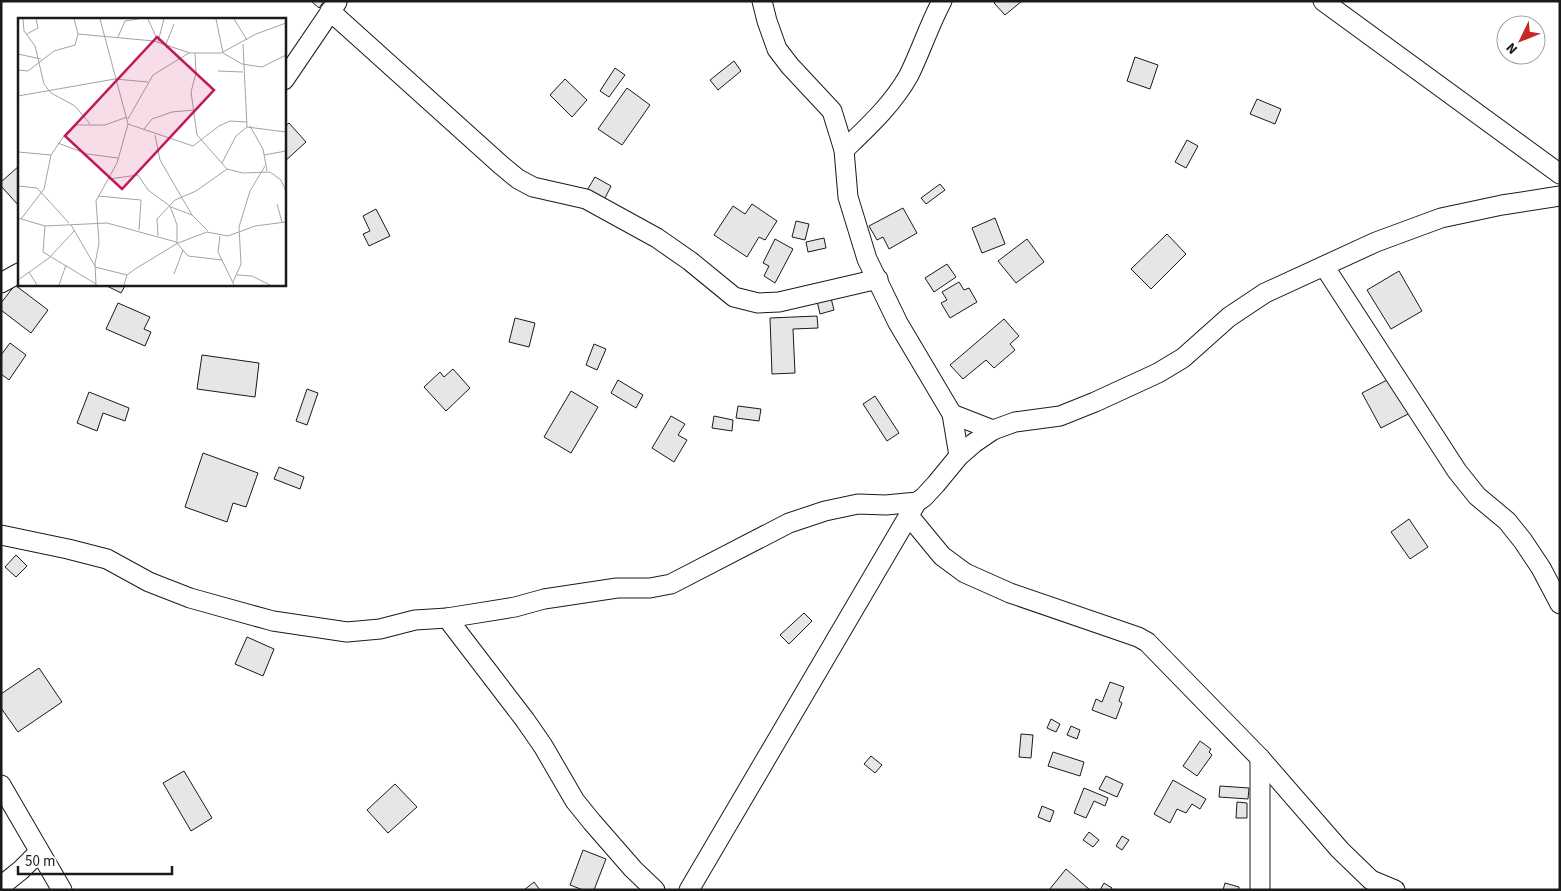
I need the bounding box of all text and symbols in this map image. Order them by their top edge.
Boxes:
north arrow [1496,15,1546,65]
inset map [18,18,285,285]
text: N [1502,38,1523,58]
scale bar [18,844,171,876]
text: 50 m [25,851,55,872]

